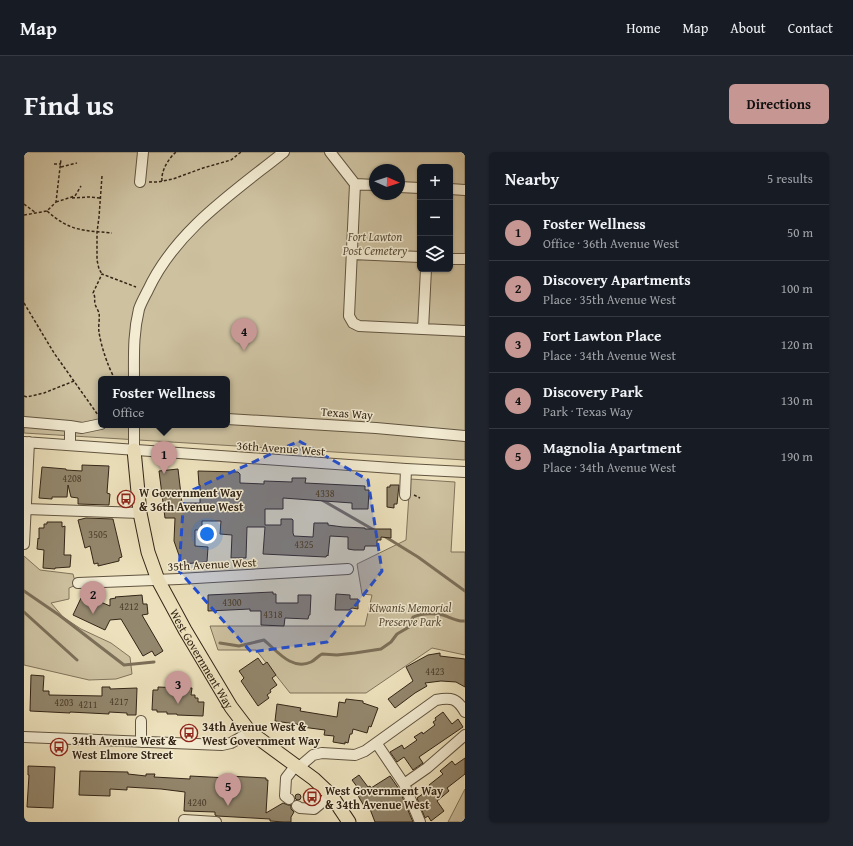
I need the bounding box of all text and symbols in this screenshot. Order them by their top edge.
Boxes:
text: Map [20,14,57,42]
text: Home [626,18,661,38]
text: Map [683,18,708,38]
text: About [730,18,766,38]
text: Contact [788,18,833,38]
text: Find us [24,84,114,125]
button: Directions [729,84,829,124]
north arrow [369,164,405,200]
map controls [417,164,453,272]
button: + [417,164,453,200]
text: Nearby [505,166,559,191]
text: 5 results [767,169,813,188]
button: − [417,200,453,236]
text: Foster Wellness [543,213,646,234]
text: 1 [515,223,521,242]
text: 50 m [787,223,813,242]
park label: Fort Lawton Post Cemetery [342,228,408,259]
text: Office · 36th Avenue West [543,234,679,253]
button: layers [417,236,453,272]
text: Discovery Apartments [543,269,691,290]
text: 2 [515,279,521,298]
text: 100 m [781,279,813,298]
text: Place · 35th Avenue West [543,290,676,309]
pin: 4 [231,318,257,351]
text: Fort Lawton Place [543,325,661,346]
text: 3 [515,335,521,354]
text: 120 m [781,335,813,354]
text: Place · 34th Avenue West [543,346,676,365]
popup [98,376,230,428]
text: Discovery Park [543,381,643,402]
text: Foster Wellness [113,382,215,403]
text: 4 [515,391,521,410]
text: 130 m [781,391,813,410]
text: Park · Texas Way [543,402,633,421]
text: Office [113,403,144,422]
street label: Texas Way [320,403,374,423]
street label: 36th Avenue West [236,436,327,460]
text: Magnolia Apartment [543,437,682,458]
pin: 1 [151,441,177,474]
text: 5 [515,447,521,466]
text: 190 m [781,447,813,466]
text: Place · 34th Avenue West [543,458,676,477]
house number: 4208 [62,471,82,486]
place label: W Government Way & 36th Avenue West [139,484,244,515]
house number: 4338 [315,486,335,501]
bus stop icon: W Government Way & 36th Avenue West [116,489,136,509]
your location [197,524,217,544]
house number: 3505 [88,527,108,542]
house number: 4325 [294,537,314,552]
street label: 35th Avenue West [167,553,258,575]
pin: 2 [80,581,106,614]
house number: 4300 [222,595,242,610]
house number: 4212 [119,599,139,614]
park label: Kiwanis Memorial Preserve Park [368,599,451,630]
street label: West Government Way [166,605,239,712]
house number: 4318 [263,607,283,622]
house number: 4423 [425,664,445,679]
pin: 3 [165,671,191,704]
house number: 4217 [109,694,129,709]
house number: 4203 [54,695,74,710]
house number: 4211 [78,697,98,712]
place label: 34th Avenue West & West Government Way [202,718,321,749]
bus stop icon: 34th Avenue West & West Government Way [179,723,199,743]
place label: 34th Avenue West & West Elmore Street [72,732,177,763]
bus stop icon: 34th Avenue West & West Elmore Street [49,737,69,757]
pin: 5 [215,773,241,806]
place label: West Government Way & 34th Avenue West [325,782,444,813]
bus stop icon: West Government Way & 34th Avenue West [302,787,322,807]
house number: 4240 [187,795,207,810]

